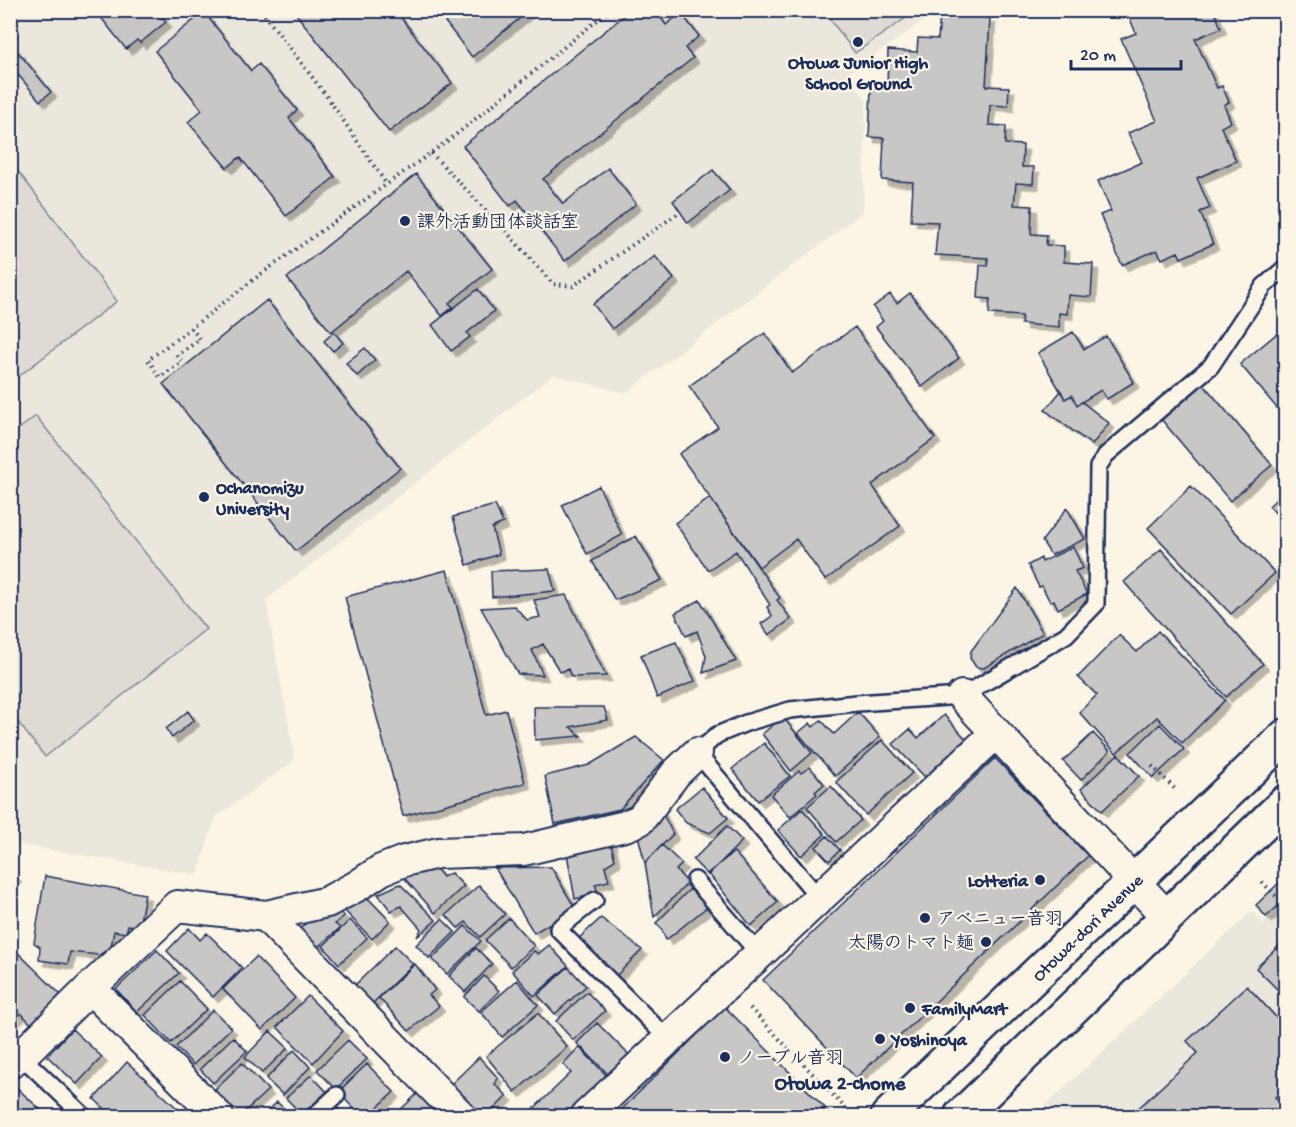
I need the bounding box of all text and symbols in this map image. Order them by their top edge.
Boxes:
scale bar [1071,33,1180,71]
marker: Otowa Junior High School Ground [851,35,865,49]
text: 20 m [1080,46,1116,67]
place label: Otowa Junior High School Ground [788,54,928,96]
place label: 課外活動団体談話室 [417,212,579,234]
marker: 課外活動団体談話室 [398,214,412,228]
place label: Ochanomizu University [216,479,304,521]
marker: Ochanomizu University [197,490,211,504]
street label: Otowa-dori Avenue [1029,870,1149,987]
place label: Lotteria [968,872,1029,893]
marker: Lotteria [1033,873,1047,887]
place label: アベニュー音羽 [937,909,1063,931]
marker: アベニュー音羽 [918,911,932,925]
place label: 太陽のトマト麺 [848,933,974,955]
marker: 太陽のトマト麺 [979,935,993,949]
place label: FamilyMart [921,1000,1009,1021]
marker: FamilyMart [903,1001,917,1015]
place label: Yoshinoya [890,1031,968,1052]
marker: Yoshinoya [873,1032,887,1046]
place label: ノーブル音羽 [737,1048,843,1070]
marker: ノーブル音羽 [718,1050,732,1064]
district label: Otowa 2-chome [775,1074,906,1097]

